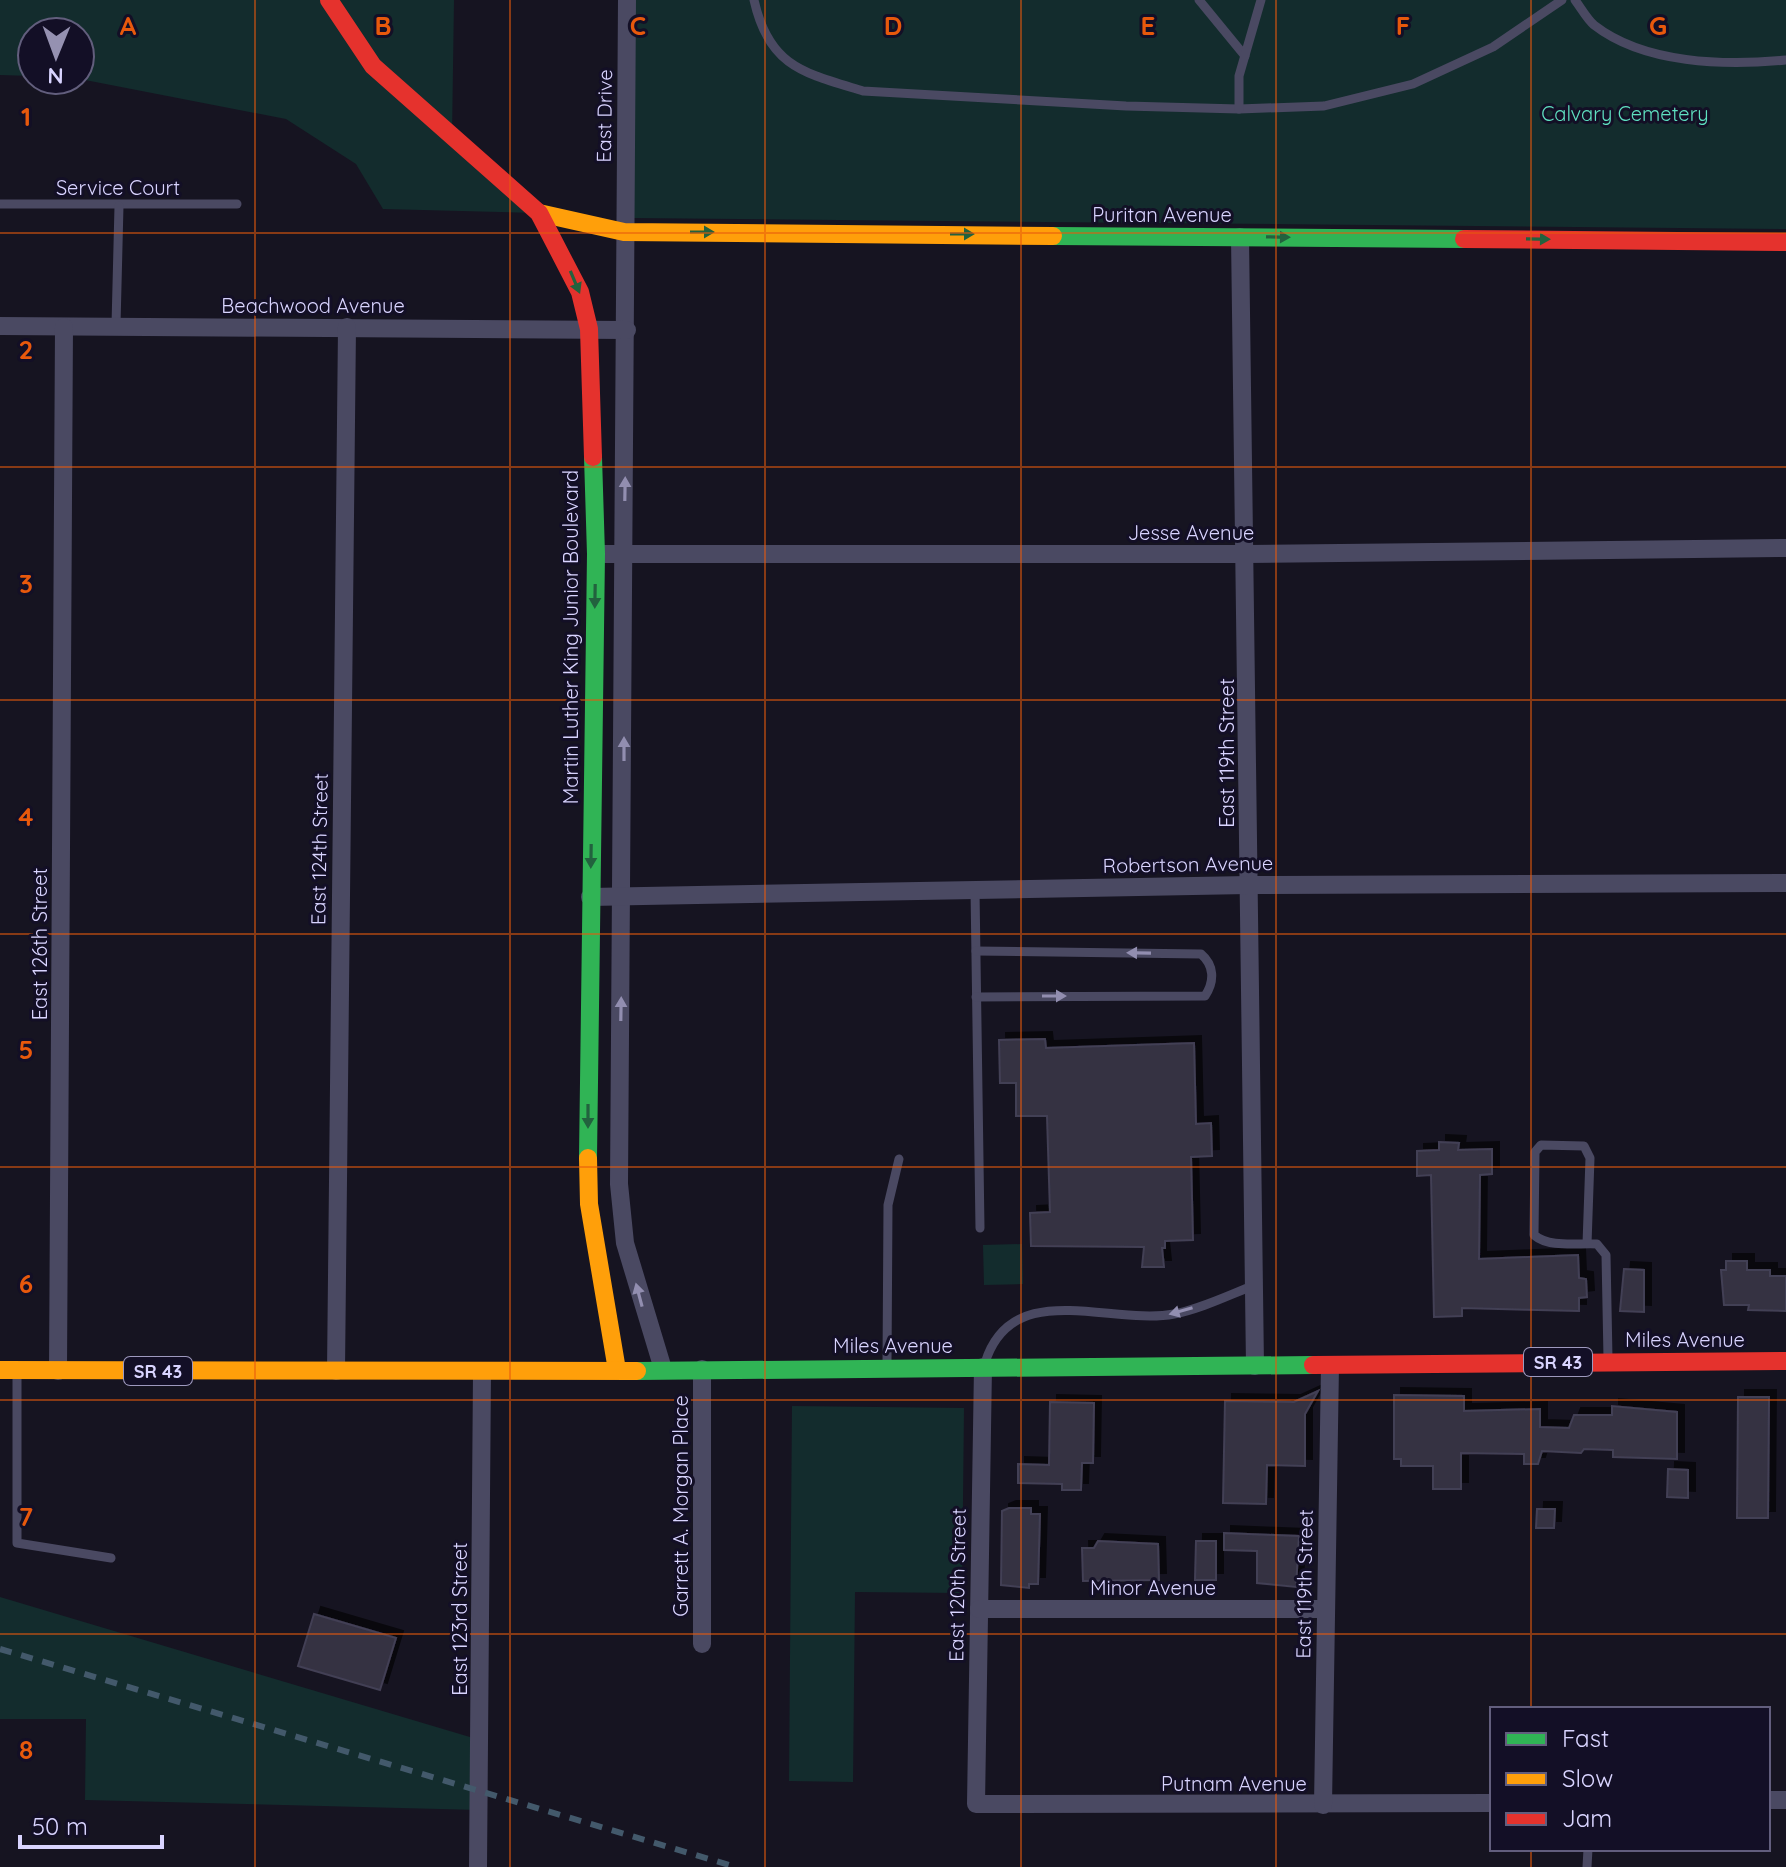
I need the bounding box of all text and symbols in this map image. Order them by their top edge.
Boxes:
text: A [120,9,137,42]
text: B [374,9,392,42]
text: C [630,9,646,42]
text: D [884,9,902,42]
text: E [1141,9,1155,42]
text: F [1396,9,1410,42]
text: G [1649,9,1667,42]
north arrow [16,16,96,96]
text: N [47,62,64,90]
street label: East Drive [591,69,617,163]
text: 1 [21,100,31,133]
park label: Calvary Cemetery [1541,101,1709,126]
street label: Service Court [56,175,180,200]
street label: Puritan Avenue [1092,202,1232,227]
one-way arrow [690,226,715,238]
one-way arrow [950,228,975,241]
one-way arrow [1266,231,1291,243]
one-way arrow [1526,233,1551,245]
one-way arrow [568,270,581,294]
street label: Beachwood Avenue [221,293,405,318]
text: 2 [19,333,33,366]
street label: Martin Luther King Junior Boulevard [558,470,583,804]
one-way arrow [619,476,631,501]
street label: Jesse Avenue [1128,520,1254,545]
text: 3 [19,567,33,600]
one-way arrow [589,584,602,609]
street label: East 119th Street [1214,678,1239,828]
one-way arrow [618,736,630,761]
street label: East 124th Street [305,773,333,925]
text: 4 [18,800,34,833]
one-way arrow [584,844,597,869]
street label: Robertson Avenue [1103,850,1273,878]
street label: East 126th Street [27,867,52,1020]
one-way arrow [1126,947,1151,959]
one-way arrow [1042,990,1067,1003]
one-way arrow [615,996,628,1021]
text: 5 [19,1033,33,1066]
one-way arrow [582,1104,594,1129]
text: 6 [19,1267,33,1300]
one-way arrow [633,1283,645,1308]
one-way arrow [1169,1305,1194,1317]
street label: Miles Avenue [1625,1327,1745,1352]
street label: Miles Avenue [833,1333,953,1358]
road number: SR 43 [1524,1348,1592,1376]
road number: SR 43 [124,1357,192,1385]
street label: Garrett A. Morgan Place [668,1395,693,1617]
text: 7 [19,1500,33,1533]
street label: East 120th Street [943,1508,971,1662]
street label: East 119th Street [1290,1509,1318,1659]
street label: East 123rd Street [447,1542,472,1696]
street label: Minor Avenue [1090,1575,1216,1600]
legend [1490,1707,1770,1851]
text: Fast [1562,1723,1609,1753]
text: 8 [19,1733,33,1766]
text: Slow [1562,1763,1613,1793]
street label: Putnam Avenue [1161,1771,1307,1796]
scale bar [20,1799,162,1849]
text: Jam [1562,1803,1612,1833]
text: 50 m [32,1811,88,1841]

